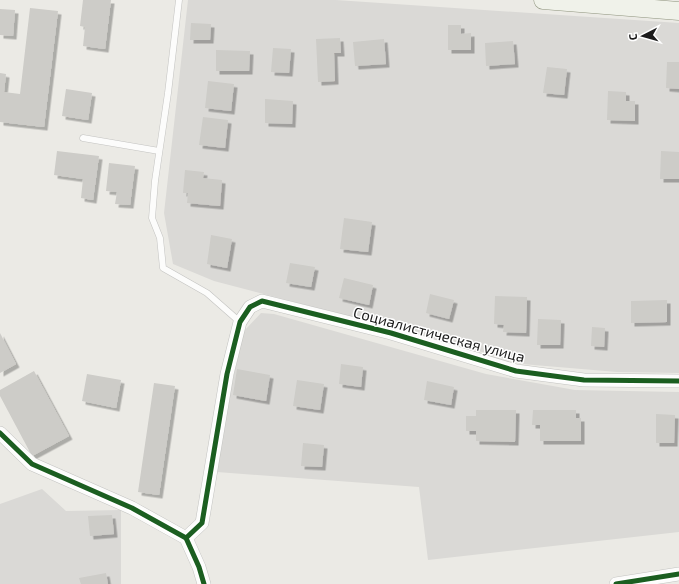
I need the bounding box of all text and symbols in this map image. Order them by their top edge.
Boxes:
north arrow [623,16,663,56]
text: С [626,33,639,41]
street label: Социалистическая улица [351,302,527,367]

